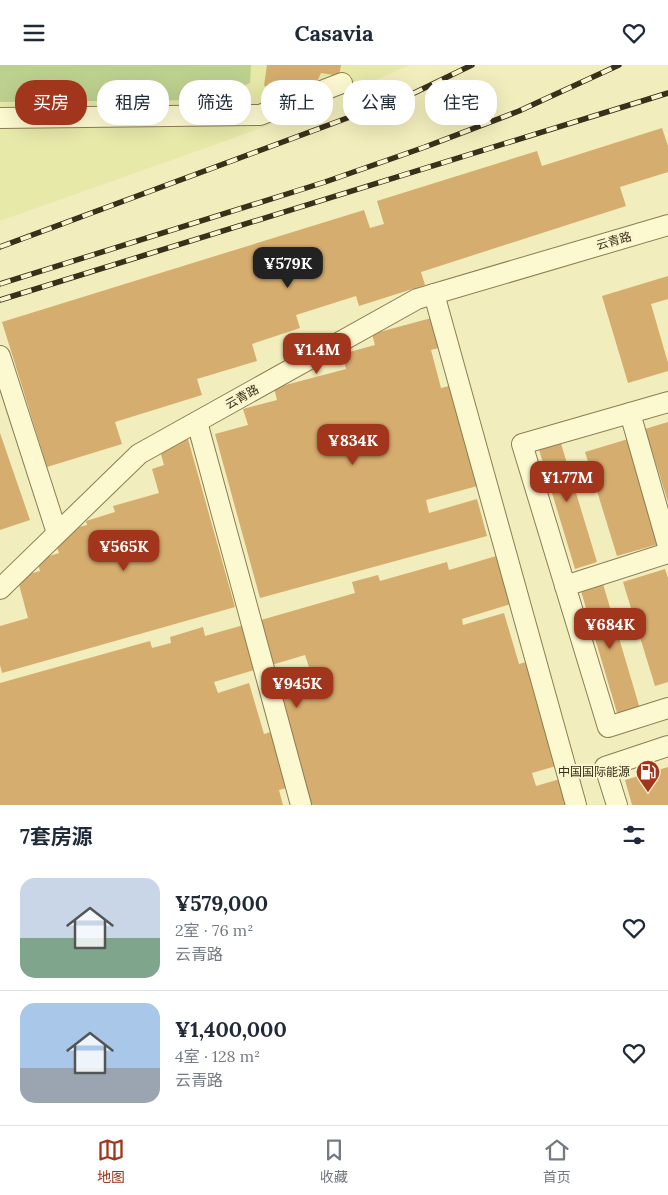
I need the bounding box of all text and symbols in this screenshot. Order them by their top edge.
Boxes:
icon: menu [20,19,48,47]
text: Casavia [294,19,374,47]
icon: heart [620,19,648,47]
chip: 买房 [15,80,87,125]
chip: 租房 [97,80,169,125]
chip: 筛选 [179,80,251,125]
chip: 新上 [261,80,333,125]
chip: 公寓 [343,80,415,125]
chip: 住宅 [425,80,497,125]
street label: 云青路 [594,228,633,253]
pin: ¥579K [253,247,323,289]
text: ¥579K [264,253,312,273]
pin: ¥1.4M [282,333,352,375]
text: ¥1.4M [294,339,340,359]
street label: 云青路 [222,381,261,412]
pin: ¥834K [318,423,388,466]
text: ¥834K [328,430,378,450]
pin: ¥1.77M [526,461,608,503]
text: ¥1.77M [541,467,593,487]
pin: ¥565K [89,529,159,572]
text: ¥565K [99,536,149,556]
pin: ¥684K [575,607,645,650]
text: ¥684K [585,614,635,634]
pin: ¥945K [262,667,332,709]
text: ¥945K [272,673,322,693]
fuel station icon: 中国国际能源 [635,759,661,793]
place label: 中国国际能源 [558,764,630,779]
icon: filters [620,821,648,849]
text: 7套房源 [20,823,93,850]
text: ¥579,000 [175,890,268,917]
icon: home [60,898,120,958]
icon: heart [620,914,648,942]
text: 2室 · 76 m² [175,920,253,940]
text: 云青路 [175,944,223,964]
text: ¥1,400,000 [175,1016,287,1043]
icon: home [60,1023,120,1083]
icon: heart [620,1039,648,1067]
text: 4室 · 128 m² [175,1046,260,1066]
text: 云青路 [175,1070,223,1090]
tab: 地图 [97,1136,125,1186]
tab: 收藏 [320,1136,348,1186]
tab: 首页 [543,1136,571,1186]

